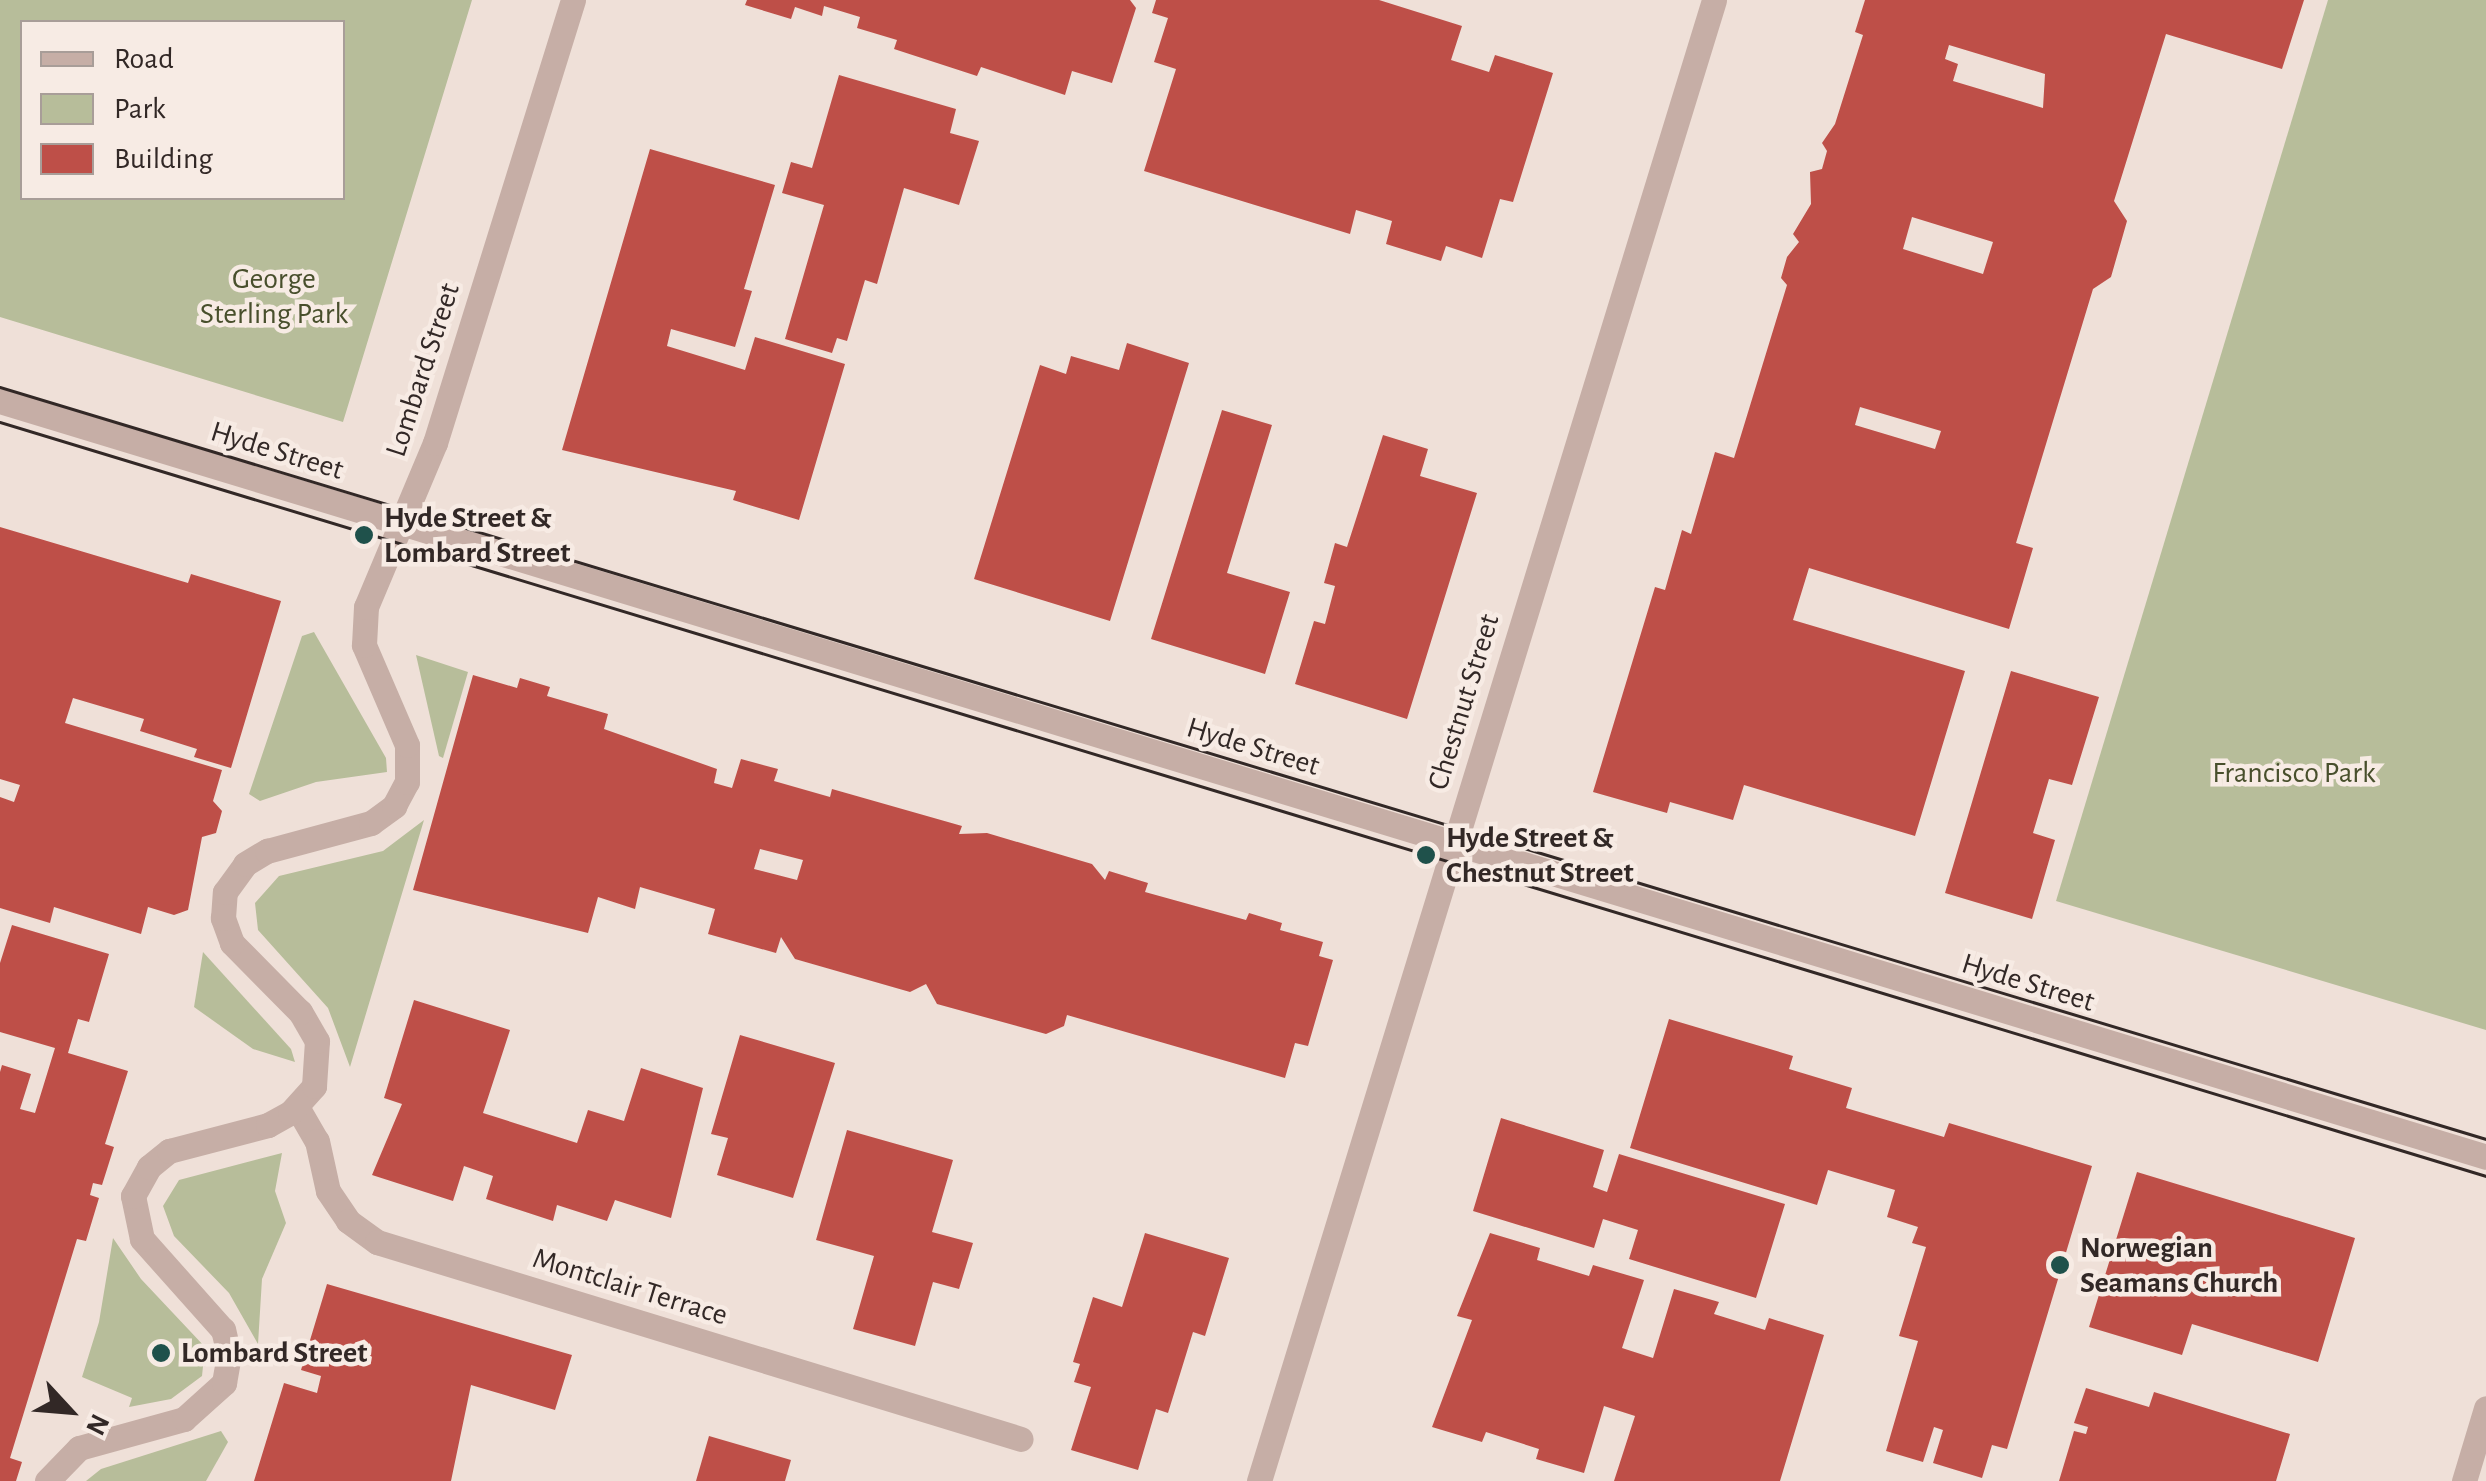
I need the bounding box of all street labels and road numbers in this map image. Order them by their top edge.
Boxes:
street label: Lombard Street [378,279,468,461]
street label: Hyde Street [206,414,348,488]
street label: Chestnut Street [1420,610,1508,794]
street label: Hyde Street [1182,710,1324,784]
street label: Hyde Street [1957,946,2099,1020]
street label: Montclair Terrace [528,1240,732,1334]

